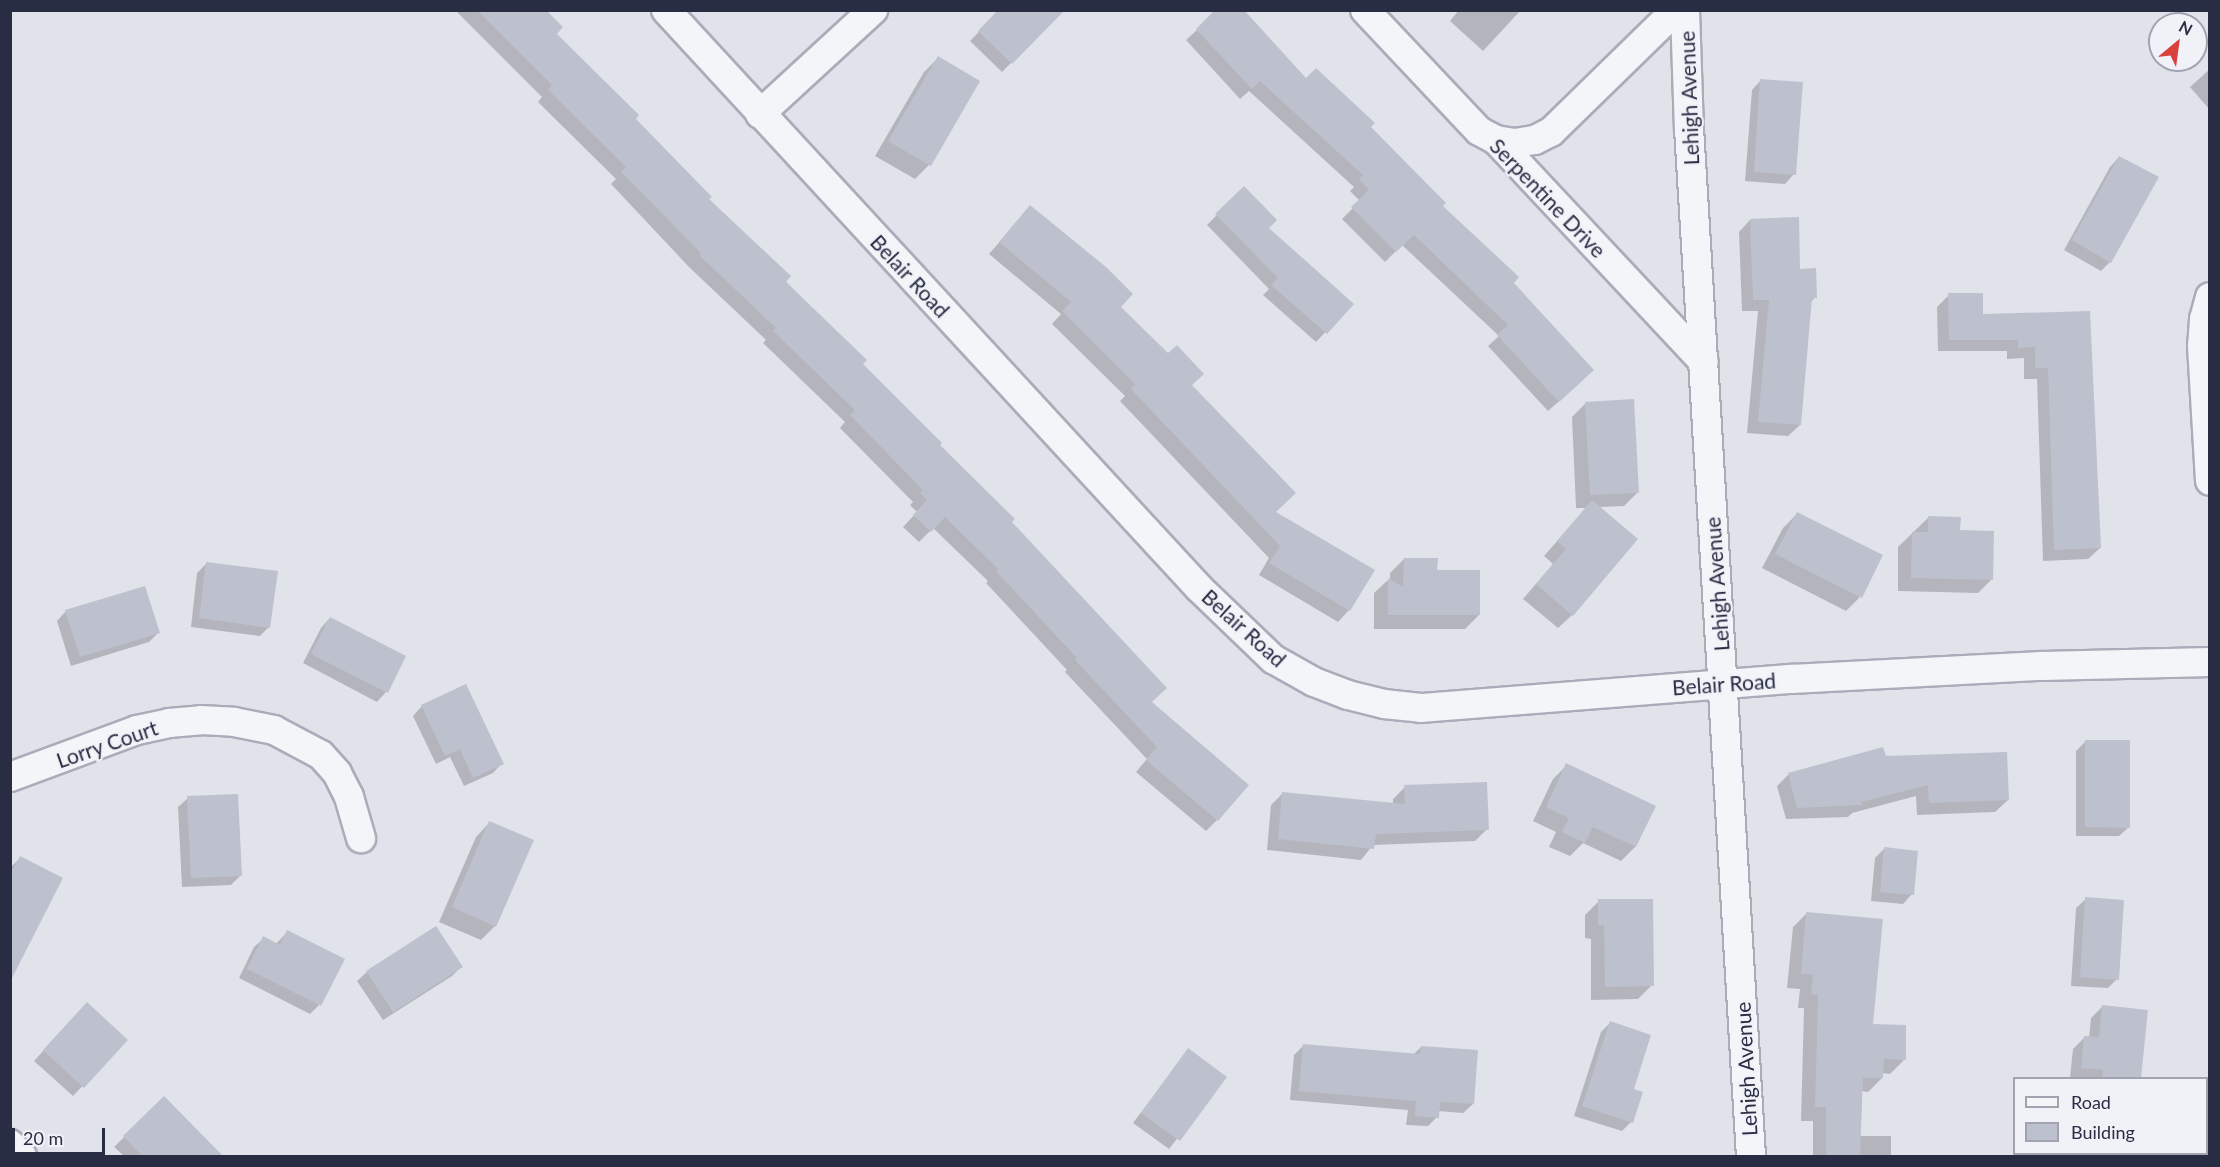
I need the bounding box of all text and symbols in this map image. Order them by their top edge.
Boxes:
north arrow [2148,12,2208,72]
text: N [2176,16,2196,39]
street label: Lehigh Avenue [1674,30,1704,166]
street label: Serpentine Drive [1485,133,1611,263]
street label: Belair Road [865,229,955,323]
street label: Lehigh Avenue [1700,516,1734,652]
street label: Belair Road [1197,584,1291,672]
street label: Belair Road [1671,668,1777,700]
street label: Lorry Court [53,715,161,773]
street label: Lehigh Avenue [1730,1001,1762,1137]
legend [2013,1077,2208,1155]
text: Road [2071,1091,2111,1113]
scale bar [15,1116,108,1154]
text: Building [2071,1121,2135,1143]
text: 20 m [23,1127,63,1149]

